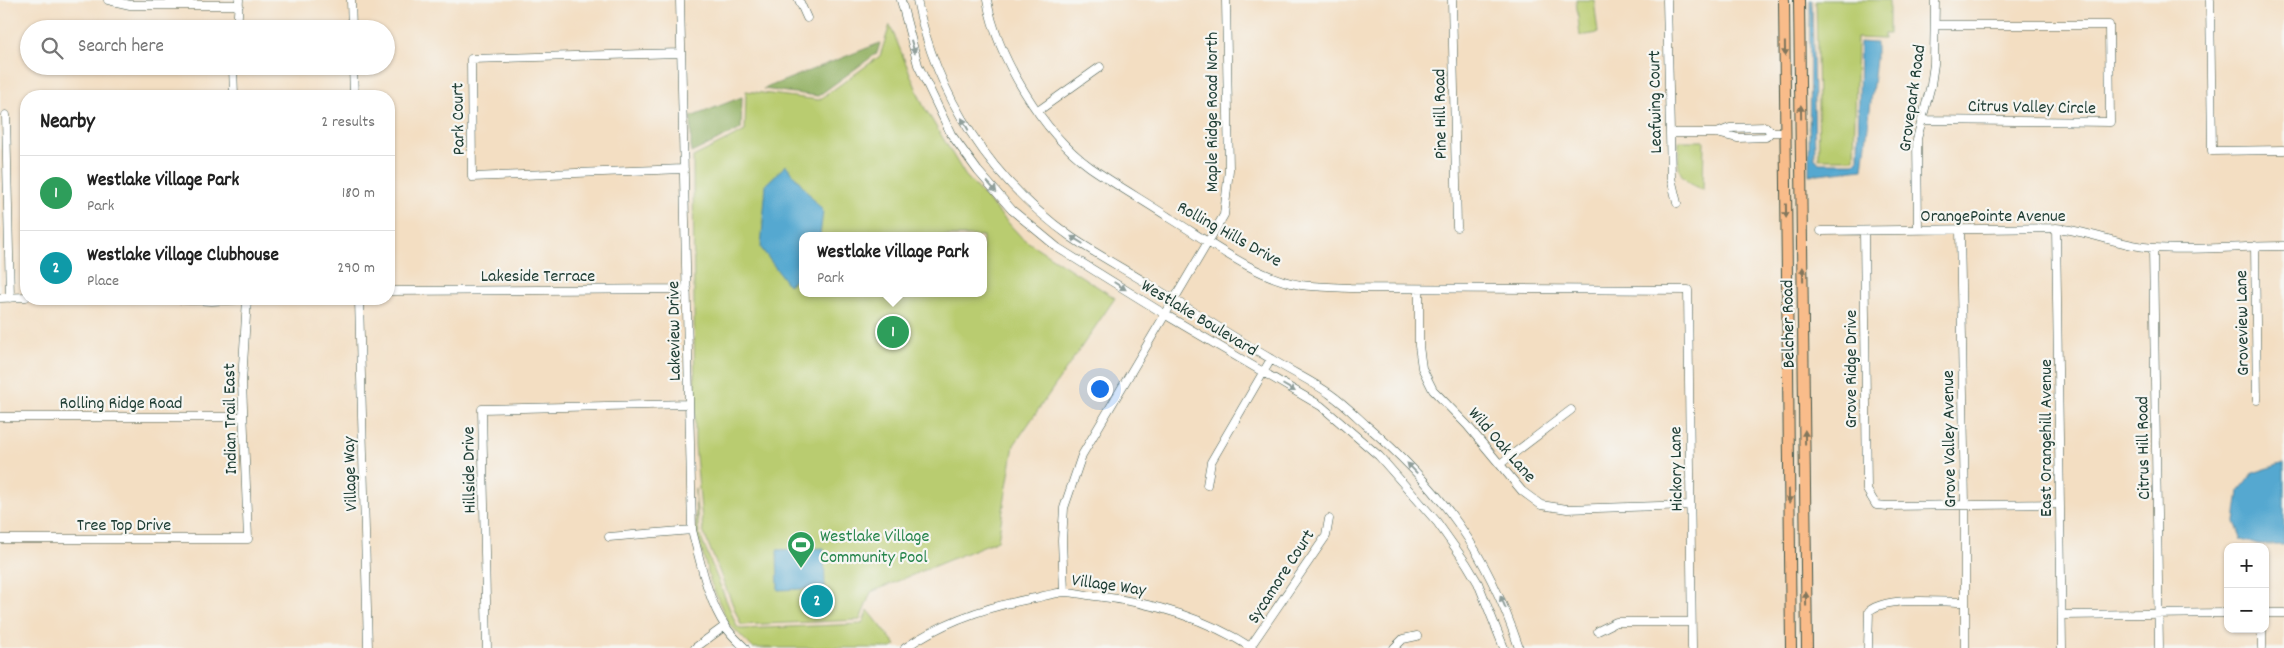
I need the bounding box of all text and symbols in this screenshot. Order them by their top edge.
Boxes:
search box [20,20,395,75]
street label: Maple Ridge Road North [1201,32,1226,192]
icon: search [38,34,66,62]
text: Search here [78,34,164,61]
one-way arrow [909,40,917,55]
one-way arrow [1781,41,1789,57]
street label: Grovepark Road [1894,43,1933,153]
street label: Leafwing Court [1643,50,1670,154]
street label: Pine Hill Road [1428,68,1455,160]
street label: Park Court [446,82,473,156]
street label: Citrus Valley Circle [1968,95,2096,122]
one-way arrow [1797,104,1805,120]
text: Nearby [40,108,95,138]
text: 2 results [321,111,375,134]
one-way arrow [960,117,969,131]
text: Westlake Village Park [87,168,239,195]
one-way arrow [986,181,998,193]
text: 1 [54,182,58,205]
text: 180 m [342,182,375,205]
text: Park [87,195,114,218]
street label: Rolling Hills Drive [1172,196,1286,274]
one-way arrow [1783,203,1791,219]
street label: OrangePointe Avenue [1920,205,2066,230]
popup [799,232,987,297]
one-way arrow [1070,235,1083,244]
text: Westlake Village Park [817,240,969,267]
text: Westlake Village Clubhouse [87,243,279,270]
text: 2 [53,257,60,280]
text: 290 m [337,257,375,280]
street label: Lakeside Terrace [481,265,595,290]
one-way arrow [1799,266,1807,282]
text: Park [817,267,844,290]
text: Place [87,270,119,293]
street label: Groveview Lane [2230,270,2257,376]
street label: Westlake Boulevard [1136,274,1262,364]
street label: Belcher Road [1776,279,1803,368]
street label: Lakeview Drive [662,281,689,381]
one-way arrow [1113,282,1126,291]
street label: Grove Ridge Drive [1840,310,1865,428]
pin: 1 [877,313,909,351]
street label: East Orangehill Avenue [2035,359,2060,517]
street label: Indian Trail East [218,363,245,475]
street label: Grove Valley Avenue [1937,370,1964,508]
your location [1087,376,1113,402]
one-way arrow [1283,383,1296,392]
street label: Rolling Ridge Road [59,392,183,417]
street label: Citrus Hill Road [2131,396,2158,500]
street label: Wild Oak Lane [1461,402,1541,489]
street label: Hillside Drive [457,426,484,514]
street label: Hickory Lane [1664,426,1691,512]
one-way arrow [1801,429,1809,445]
street label: Village Way [338,435,365,512]
one-way arrow [1406,463,1418,475]
one-way arrow [1786,488,1794,504]
street label: Tree Top Drive [77,514,171,539]
place label: Westlake Village Community Pool [820,525,929,571]
street label: Sycamore Court [1242,525,1322,629]
sports icon: Westlake Village Community Pool [786,530,816,569]
map controls [2224,543,2269,633]
button: + [2224,543,2269,588]
street label: Village Way [1070,569,1148,604]
pin: 2 [801,582,833,620]
button: − [2224,588,2269,633]
one-way arrow [1802,591,1810,607]
one-way arrow [1498,595,1506,609]

